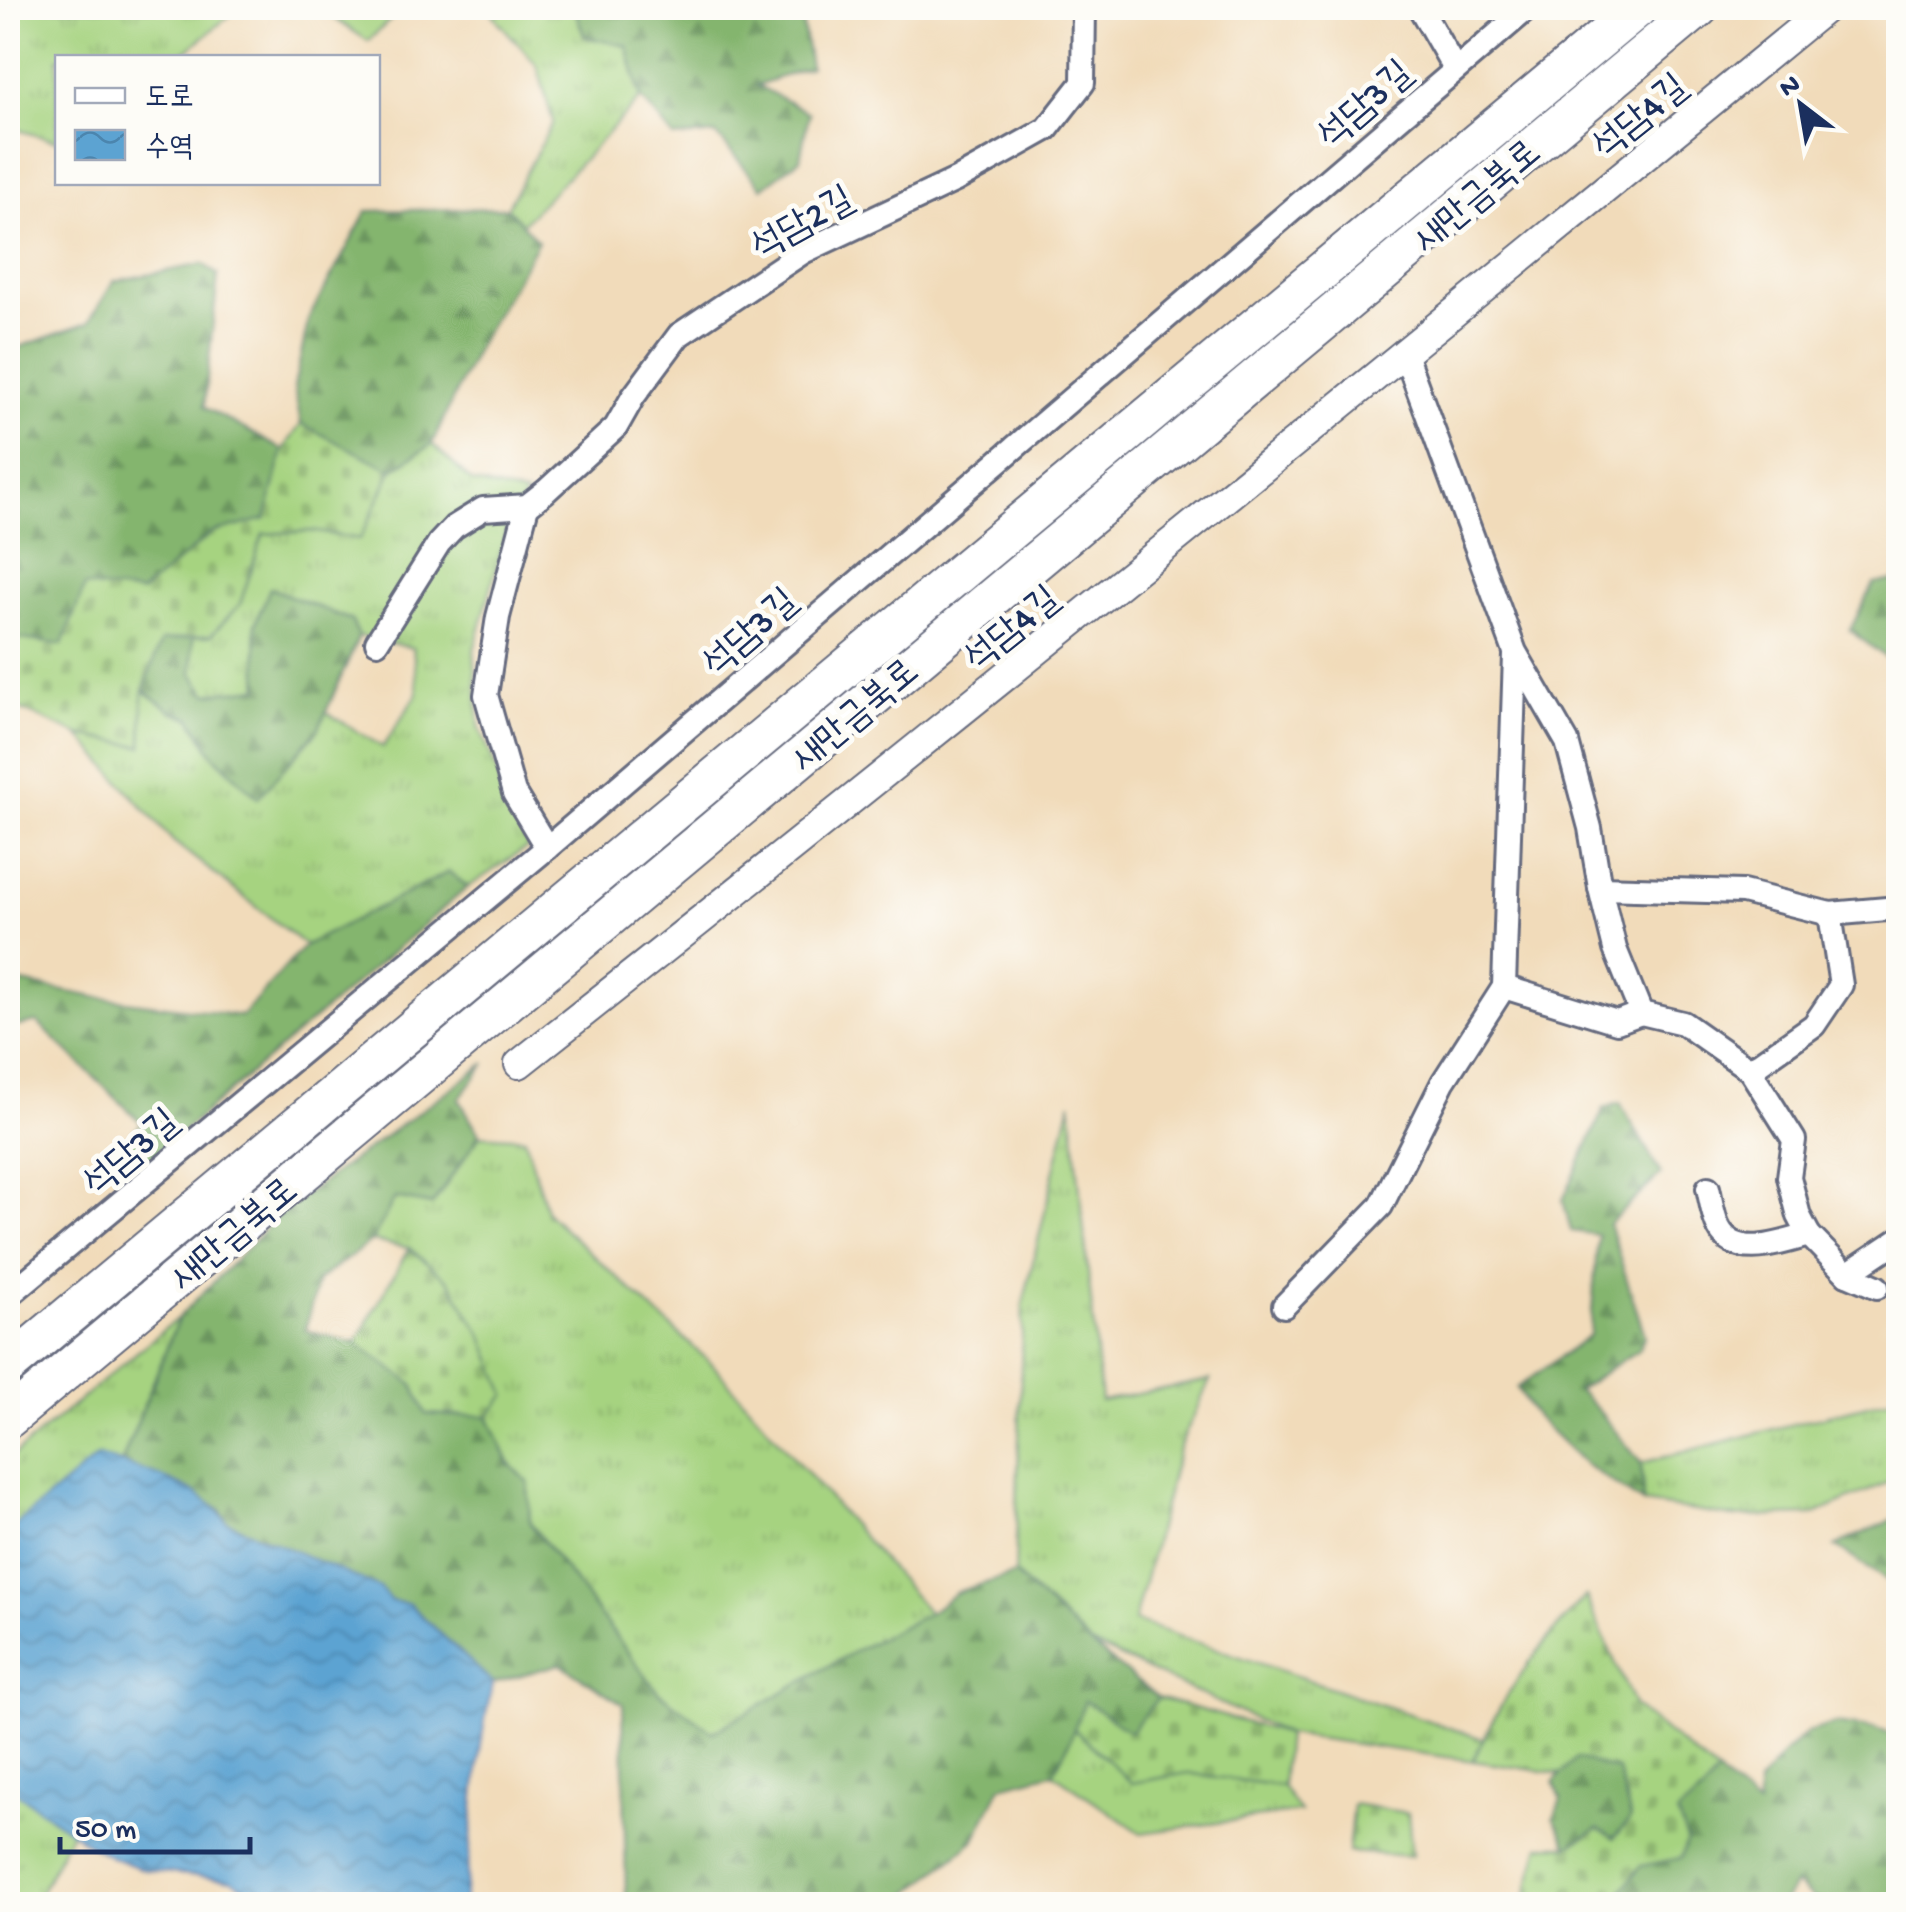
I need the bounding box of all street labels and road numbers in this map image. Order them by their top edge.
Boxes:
street label: 석담3길 [1310,53,1423,160]
street label: 석담4길 [1585,67,1698,170]
street label: 새만금북로 [1406,133,1552,265]
street label: 석담2길 [745,179,863,271]
street label: 석담4길 [957,579,1070,682]
street label: 석담3길 [695,581,808,688]
street label: 새만금북로 [784,652,930,784]
street label: 석담3길 [76,1102,190,1207]
street label: 새만금북로 [163,1171,309,1303]

